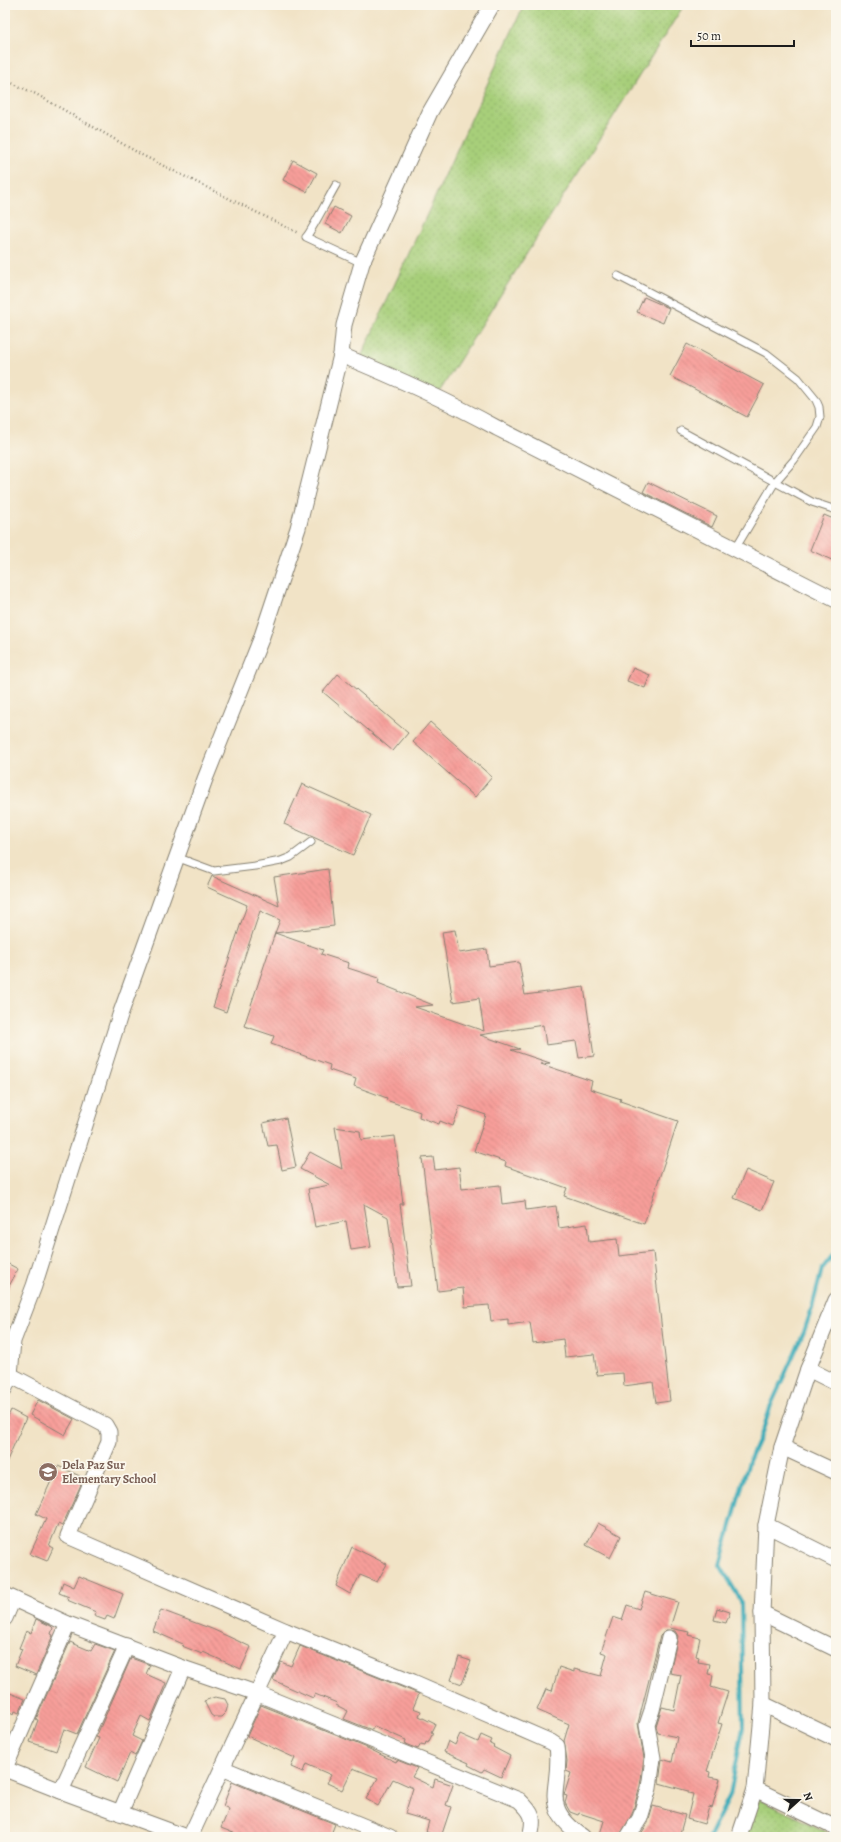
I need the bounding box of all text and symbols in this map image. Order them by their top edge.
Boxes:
scale bar [691,22,794,48]
text: 50 m [697,28,721,44]
place label: Dela Paz Sur Elementary School [62,1457,157,1487]
school or university icon: Dela Paz Sur Elementary School [37,1461,59,1483]
north arrow [779,1780,819,1820]
text: N [799,1790,816,1803]

